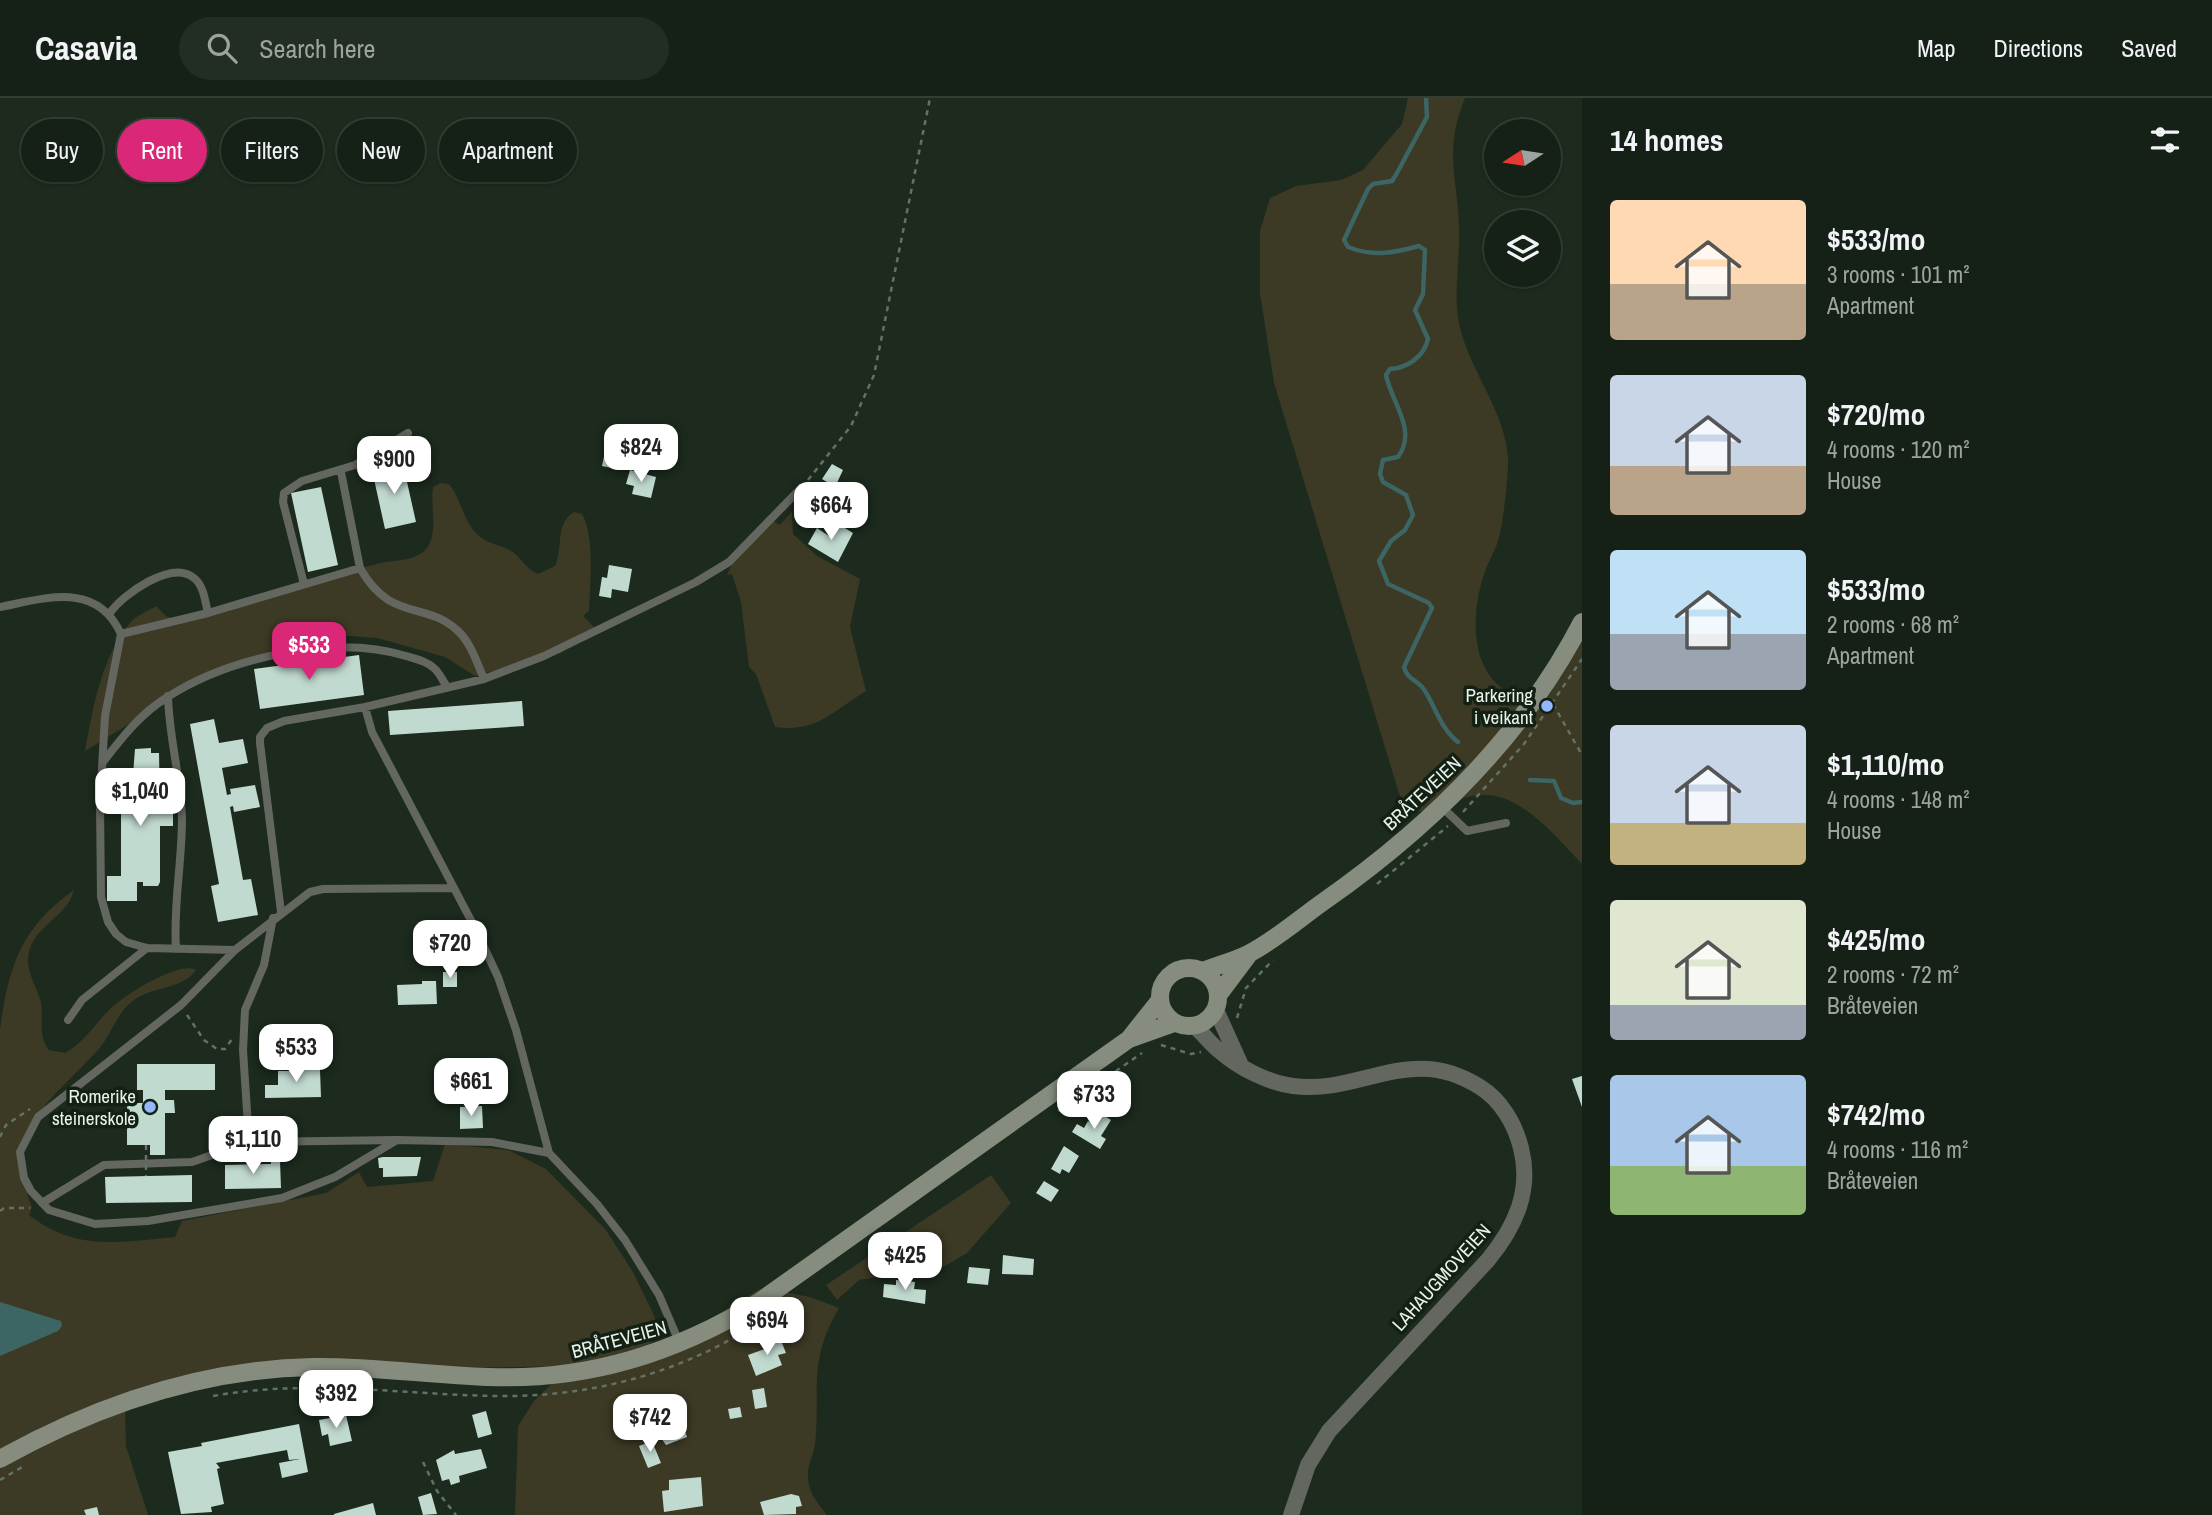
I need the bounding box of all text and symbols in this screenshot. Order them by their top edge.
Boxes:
search box [179,17,669,80]
text: Casavia [35,26,137,70]
icon: search [203,29,241,67]
text: Search here [259,31,375,66]
text: Map [1917,32,1955,64]
text: Directions [1993,32,2083,64]
text: Saved [2121,32,2177,64]
chip: Buy [21,119,103,182]
chip: Rent [117,119,207,182]
chip: Filters [221,119,323,182]
chip: New [337,119,425,182]
chip: Apartment [439,119,577,182]
north arrow [1484,119,1561,196]
map controls [1484,119,1561,287]
text: 14 homes [1610,120,1724,160]
icon: filters [2146,121,2184,159]
button: layers [1484,210,1561,287]
text: $533/mo [1827,219,1925,259]
icon: home [1666,228,1750,312]
text: 3 rooms · 101 m² [1827,259,1970,290]
text: Apartment [1827,290,1914,321]
text: $720/mo [1827,394,1925,434]
icon: home [1666,403,1750,487]
pin: $824 [600,424,682,484]
text: $824 [620,431,662,462]
text: 4 rooms · 120 m² [1827,434,1970,465]
pin: $900 [353,436,435,496]
text: $900 [373,443,415,474]
text: House [1827,465,1882,496]
pin: $664 [790,482,872,542]
text: $664 [810,489,852,520]
text: $533/mo [1827,569,1925,609]
icon: home [1666,578,1750,662]
text: 2 rooms · 68 m² [1827,609,1959,640]
pin: $533 [268,622,350,682]
text: $533 [288,629,330,660]
text: Apartment [1827,640,1914,671]
place label: Parkering i veikant [1465,682,1534,730]
marker: Parkering i veikant [1539,698,1555,714]
text: $1,110/mo [1827,744,1945,784]
street label: BRÅTEVEIEN [1377,750,1467,836]
icon: home [1666,753,1750,837]
pin: $1,040 [83,768,197,828]
text: $1,040 [111,775,169,806]
text: 4 rooms · 148 m² [1827,784,1970,815]
text: House [1827,815,1882,846]
text: $425/mo [1827,919,1925,959]
pin: $720 [409,920,491,980]
text: $720 [429,927,471,958]
icon: home [1666,928,1750,1012]
text: 2 rooms · 72 m² [1827,959,1959,990]
text: Bråteveien [1827,990,1918,1021]
pin: $533 [255,1024,337,1084]
text: $533 [275,1031,317,1062]
pin: $661 [430,1058,512,1118]
text: $661 [450,1065,492,1096]
pin: $733 [1053,1072,1135,1131]
text: $733 [1073,1078,1115,1109]
place label: Romerike steinerskole [52,1083,136,1131]
text: $742/mo [1827,1094,1925,1134]
marker: Romerike steinerskole [142,1099,158,1115]
icon: home [1666,1103,1750,1187]
pin: $1,110 [196,1116,310,1176]
text: $1,110 [225,1123,281,1154]
text: 4 rooms · 116 m² [1827,1134,1968,1165]
text: Bråteveien [1827,1165,1918,1196]
street label: LAHAUGMOVEIEN [1386,1218,1496,1336]
pin: $425 [864,1232,946,1292]
text: $425 [884,1239,926,1270]
pin: $694 [726,1298,808,1357]
text: $694 [746,1304,788,1335]
street label: BRÅTEVEIEN [569,1314,669,1364]
pin: $392 [295,1370,377,1430]
text: $392 [315,1377,357,1408]
pin: $742 [609,1394,691,1454]
text: $742 [629,1401,671,1432]

